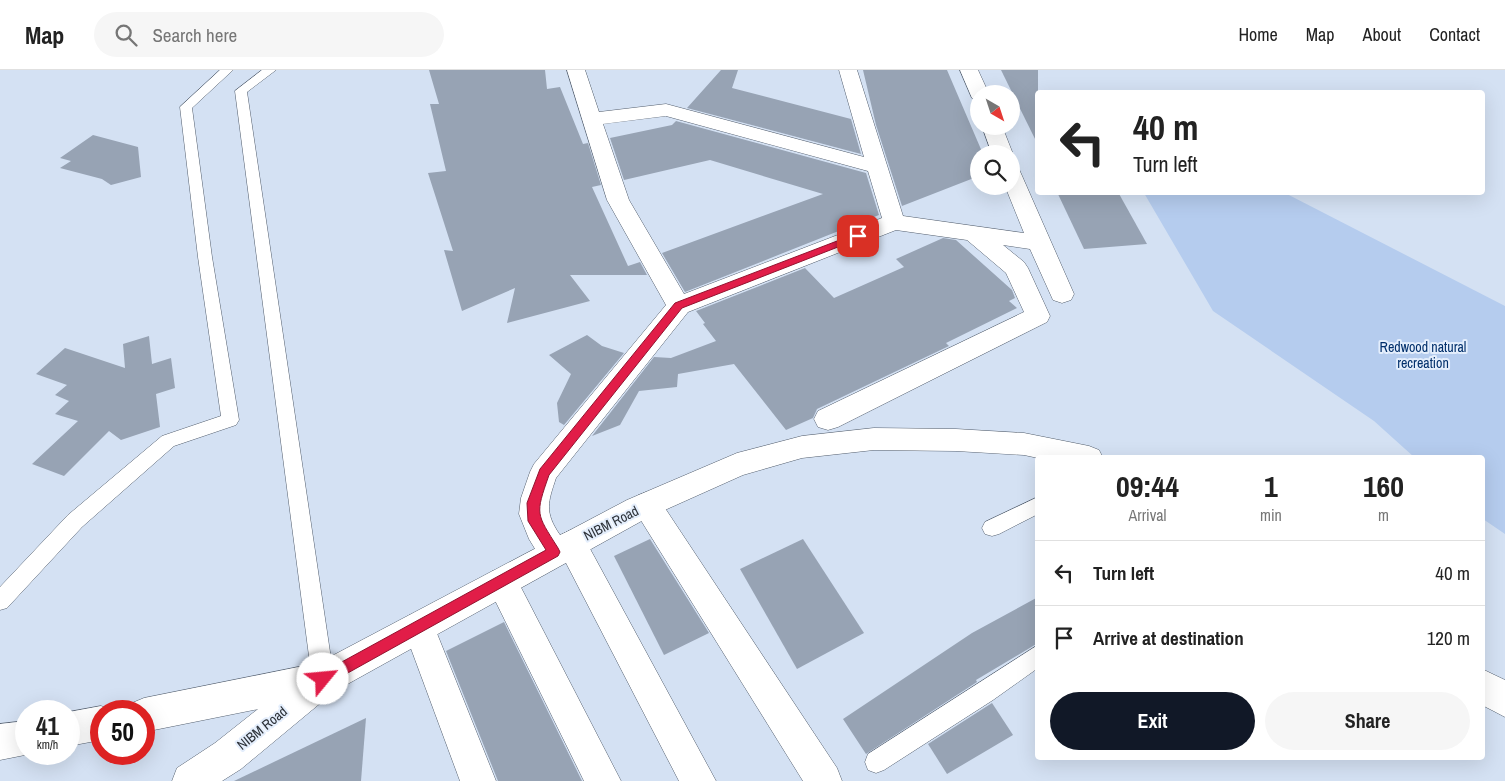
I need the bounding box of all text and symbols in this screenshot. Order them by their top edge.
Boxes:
search box [94,12,444,57]
text: Map [25,19,64,51]
icon: search [112,21,140,49]
text: Search here [152,22,237,48]
text: Home [1238,22,1278,47]
text: Map [1306,22,1335,47]
text: About [1363,22,1401,47]
text: Contact [1429,22,1480,47]
north arrow [970,85,1020,135]
map controls [970,85,1020,195]
text: 40 m [1133,104,1198,151]
icon: left [1050,110,1115,175]
button: search [970,145,1020,195]
text: Turn left [1133,149,1198,179]
pin [837,215,879,257]
icon: arrive [844,222,872,250]
park label: Redwood natural recreation [1380,338,1466,372]
text: 09:44 [1116,466,1179,506]
text: 1 [1264,466,1278,506]
text: 160 [1363,466,1404,506]
street label: NIBM Road [580,502,642,544]
text: Arrival [1129,504,1166,526]
text: min [1260,504,1282,526]
text: m [1378,504,1389,526]
icon: left [1050,559,1078,587]
text: Turn left [1093,560,1154,586]
text: 40 m [1435,560,1470,586]
icon: arrive [1050,624,1078,652]
text: Arrive at destination [1093,625,1244,651]
text: 120 m [1427,625,1470,651]
position arrow [296,652,348,704]
button: Exit [1050,692,1255,750]
button: Share [1265,692,1470,750]
speed limit sign: 50 [90,700,155,765]
street label: NIBM Road [233,702,291,754]
text: 41 [36,709,59,743]
text: km/h [37,737,58,753]

